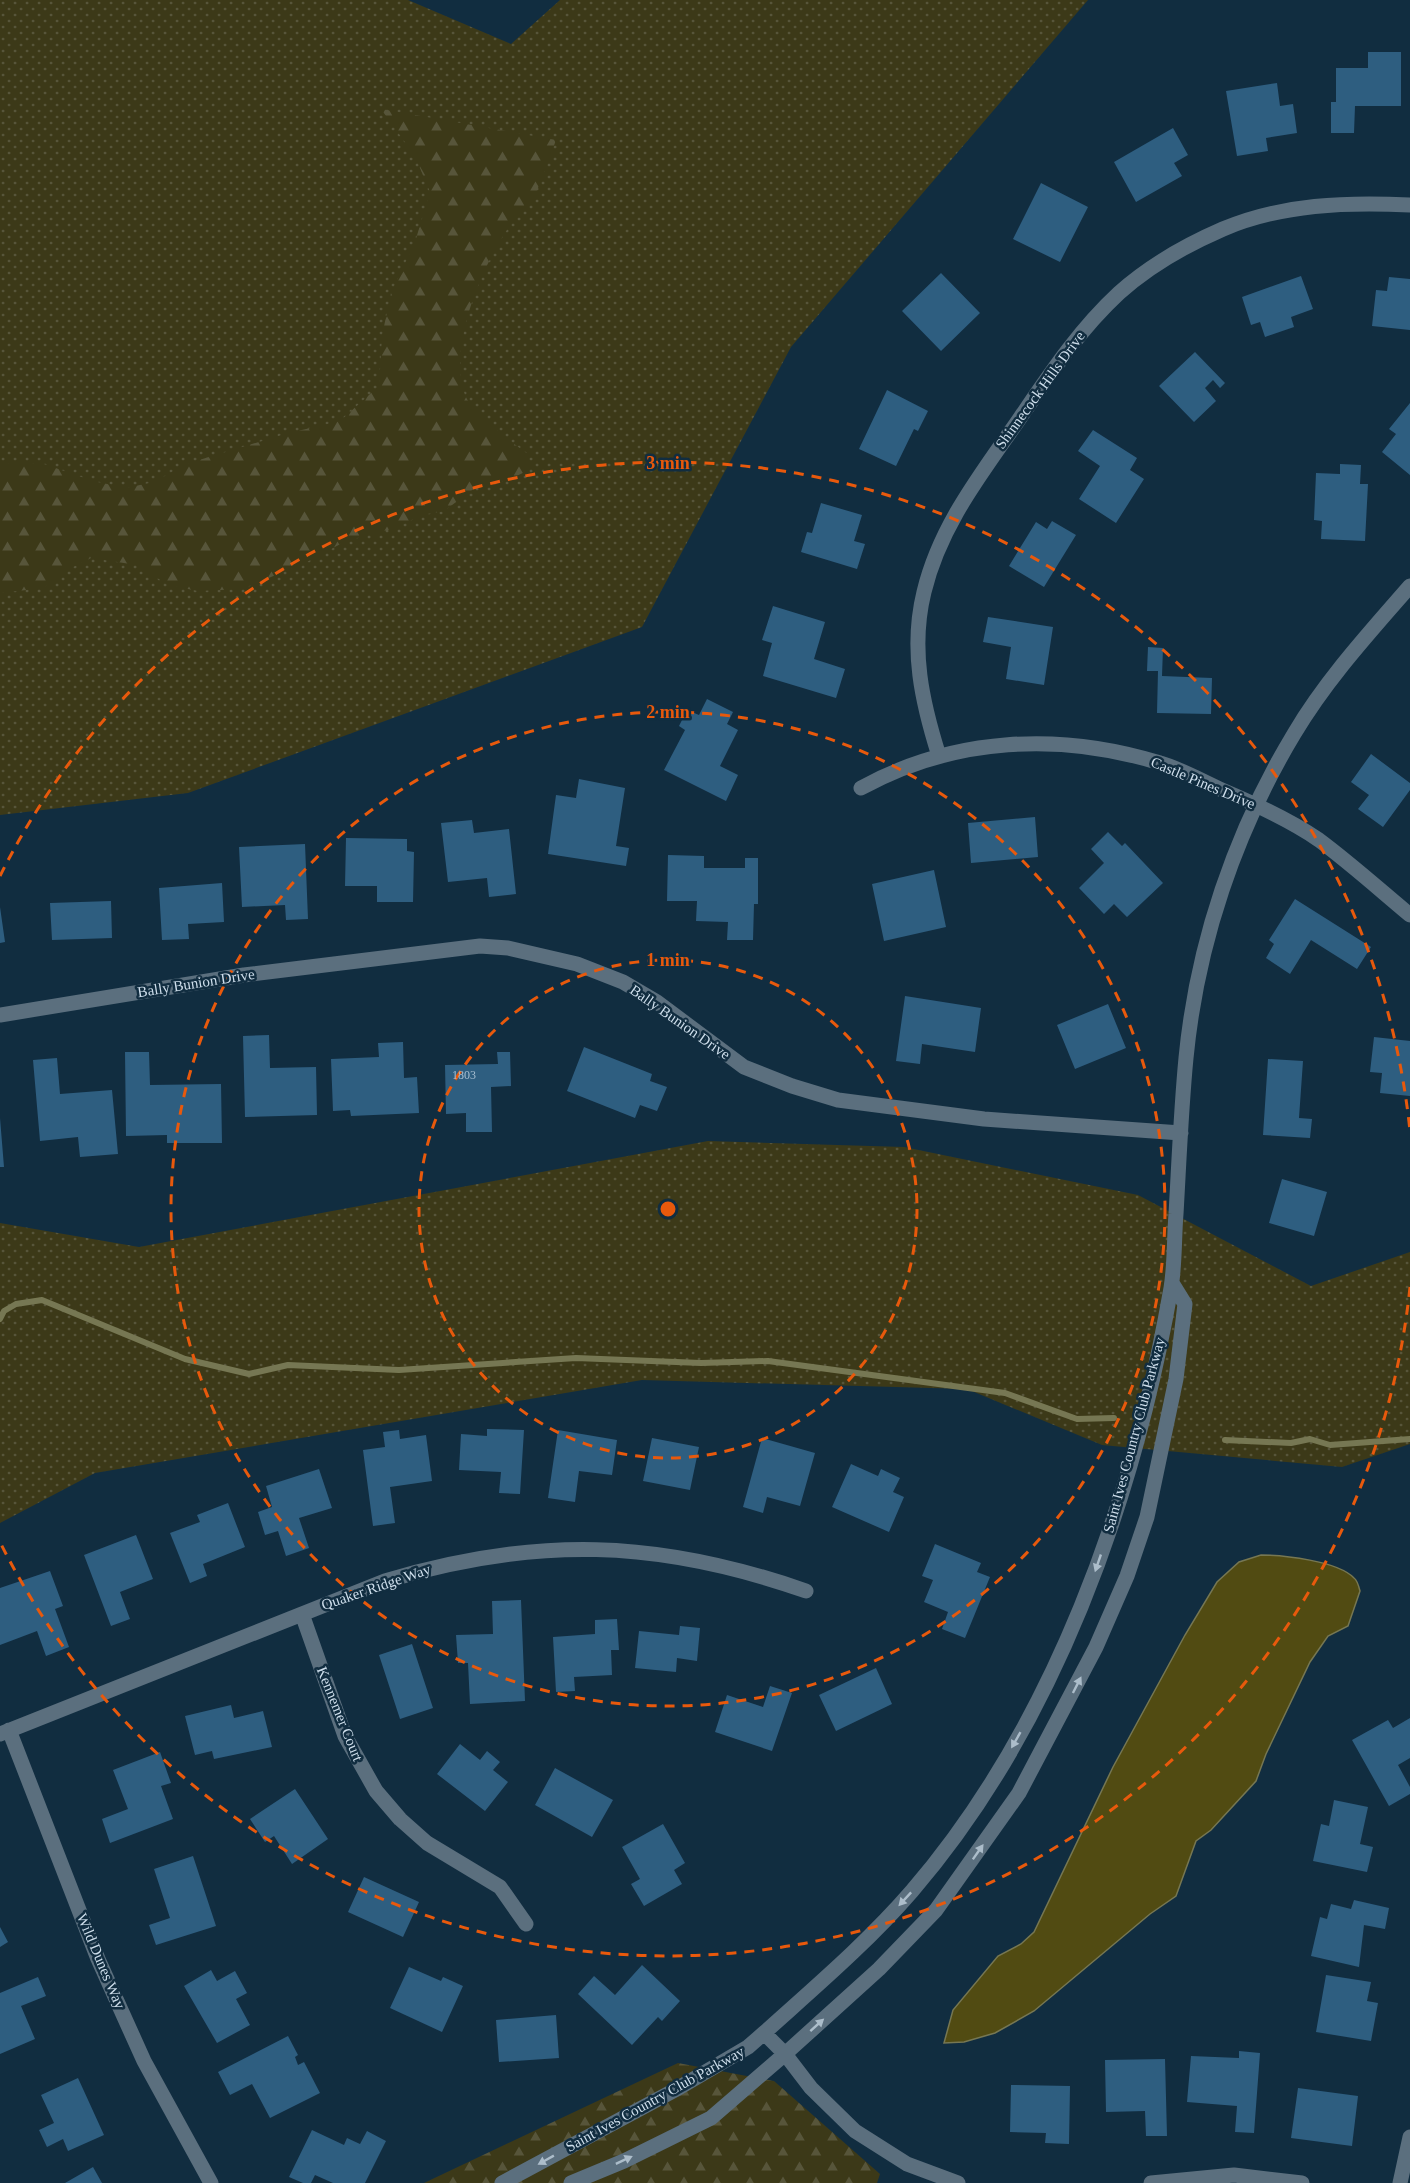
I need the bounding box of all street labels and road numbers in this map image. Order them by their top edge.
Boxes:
street label: Shinnecock Hills Drive [992,328,1088,452]
street label: Castle Pines Drive [1148,754,1258,812]
street label: Bally Bunion Drive [136,966,256,1000]
street label: Bally Bunion Drive [627,982,733,1063]
street label: Saint Ives Country Club Parkway [1100,1335,1168,1534]
street label: Quaker Ridge Way [319,1561,433,1613]
street label: Kennemer Court [314,1664,367,1764]
street label: Wild Dunes Way [74,1911,128,2012]
street label: Saint Ives Country Club Parkway [563,2043,747,2155]

